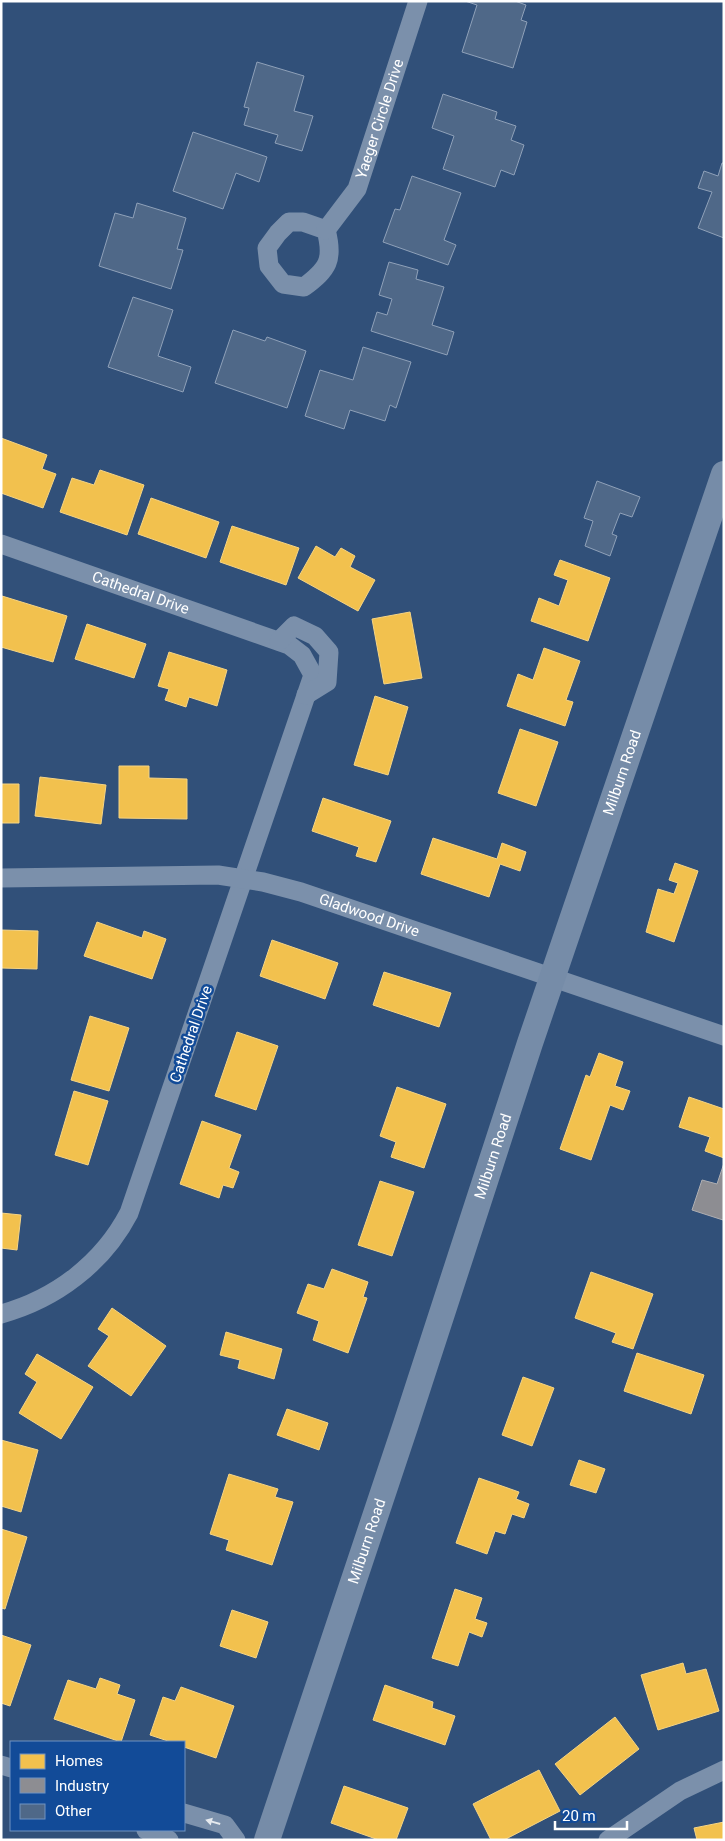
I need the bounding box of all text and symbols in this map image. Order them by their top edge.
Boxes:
street label: Yaeger Circle Drive [352,57,408,181]
street label: Cathedral Drive [90,568,192,618]
street label: Milburn Road [599,728,645,817]
street label: Gladwood Drive [317,890,422,941]
street label: Cathedral Drive [166,983,216,1085]
street label: Milburn Road [471,1111,515,1201]
street label: Milburn Road [344,1496,389,1586]
legend [10,1741,185,1831]
text: Homes [55,1752,103,1770]
text: Industry [55,1777,109,1795]
scale bar [555,1798,628,1830]
text: Other [55,1802,92,1820]
text: 20 m [562,1807,596,1825]
one-way arrow [206,1817,221,1825]

